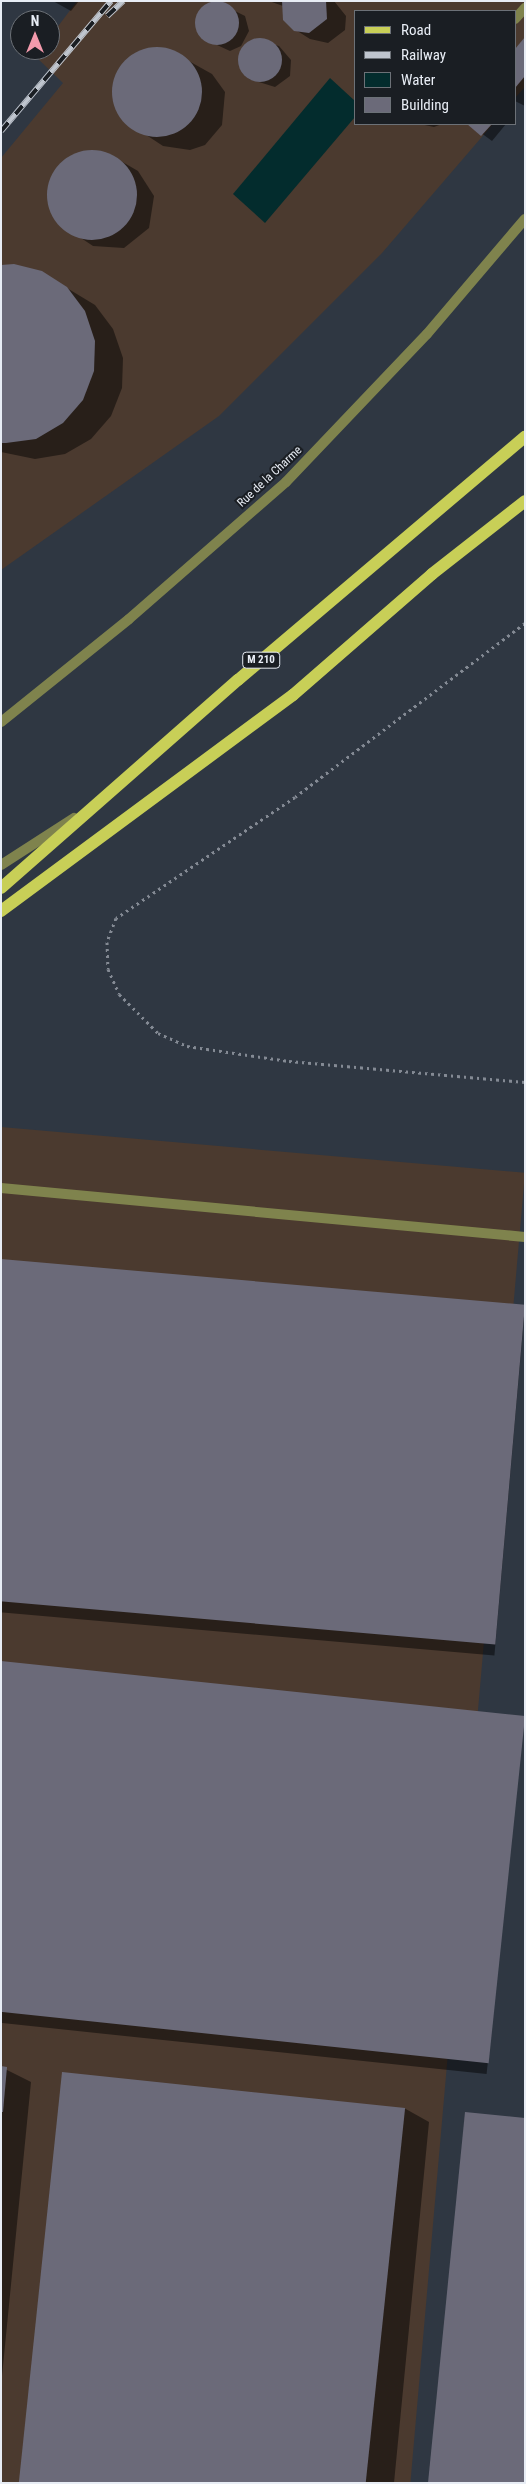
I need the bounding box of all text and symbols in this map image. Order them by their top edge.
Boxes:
north arrow [10,10,60,60]
legend [354,10,516,125]
text: N [31,13,39,29]
text: Road [401,21,431,39]
text: Railway [401,46,446,64]
text: Water [401,71,435,89]
text: Building [401,96,449,114]
street label: Rue de la Charme [235,443,305,511]
road number: M 210 [241,652,281,668]

